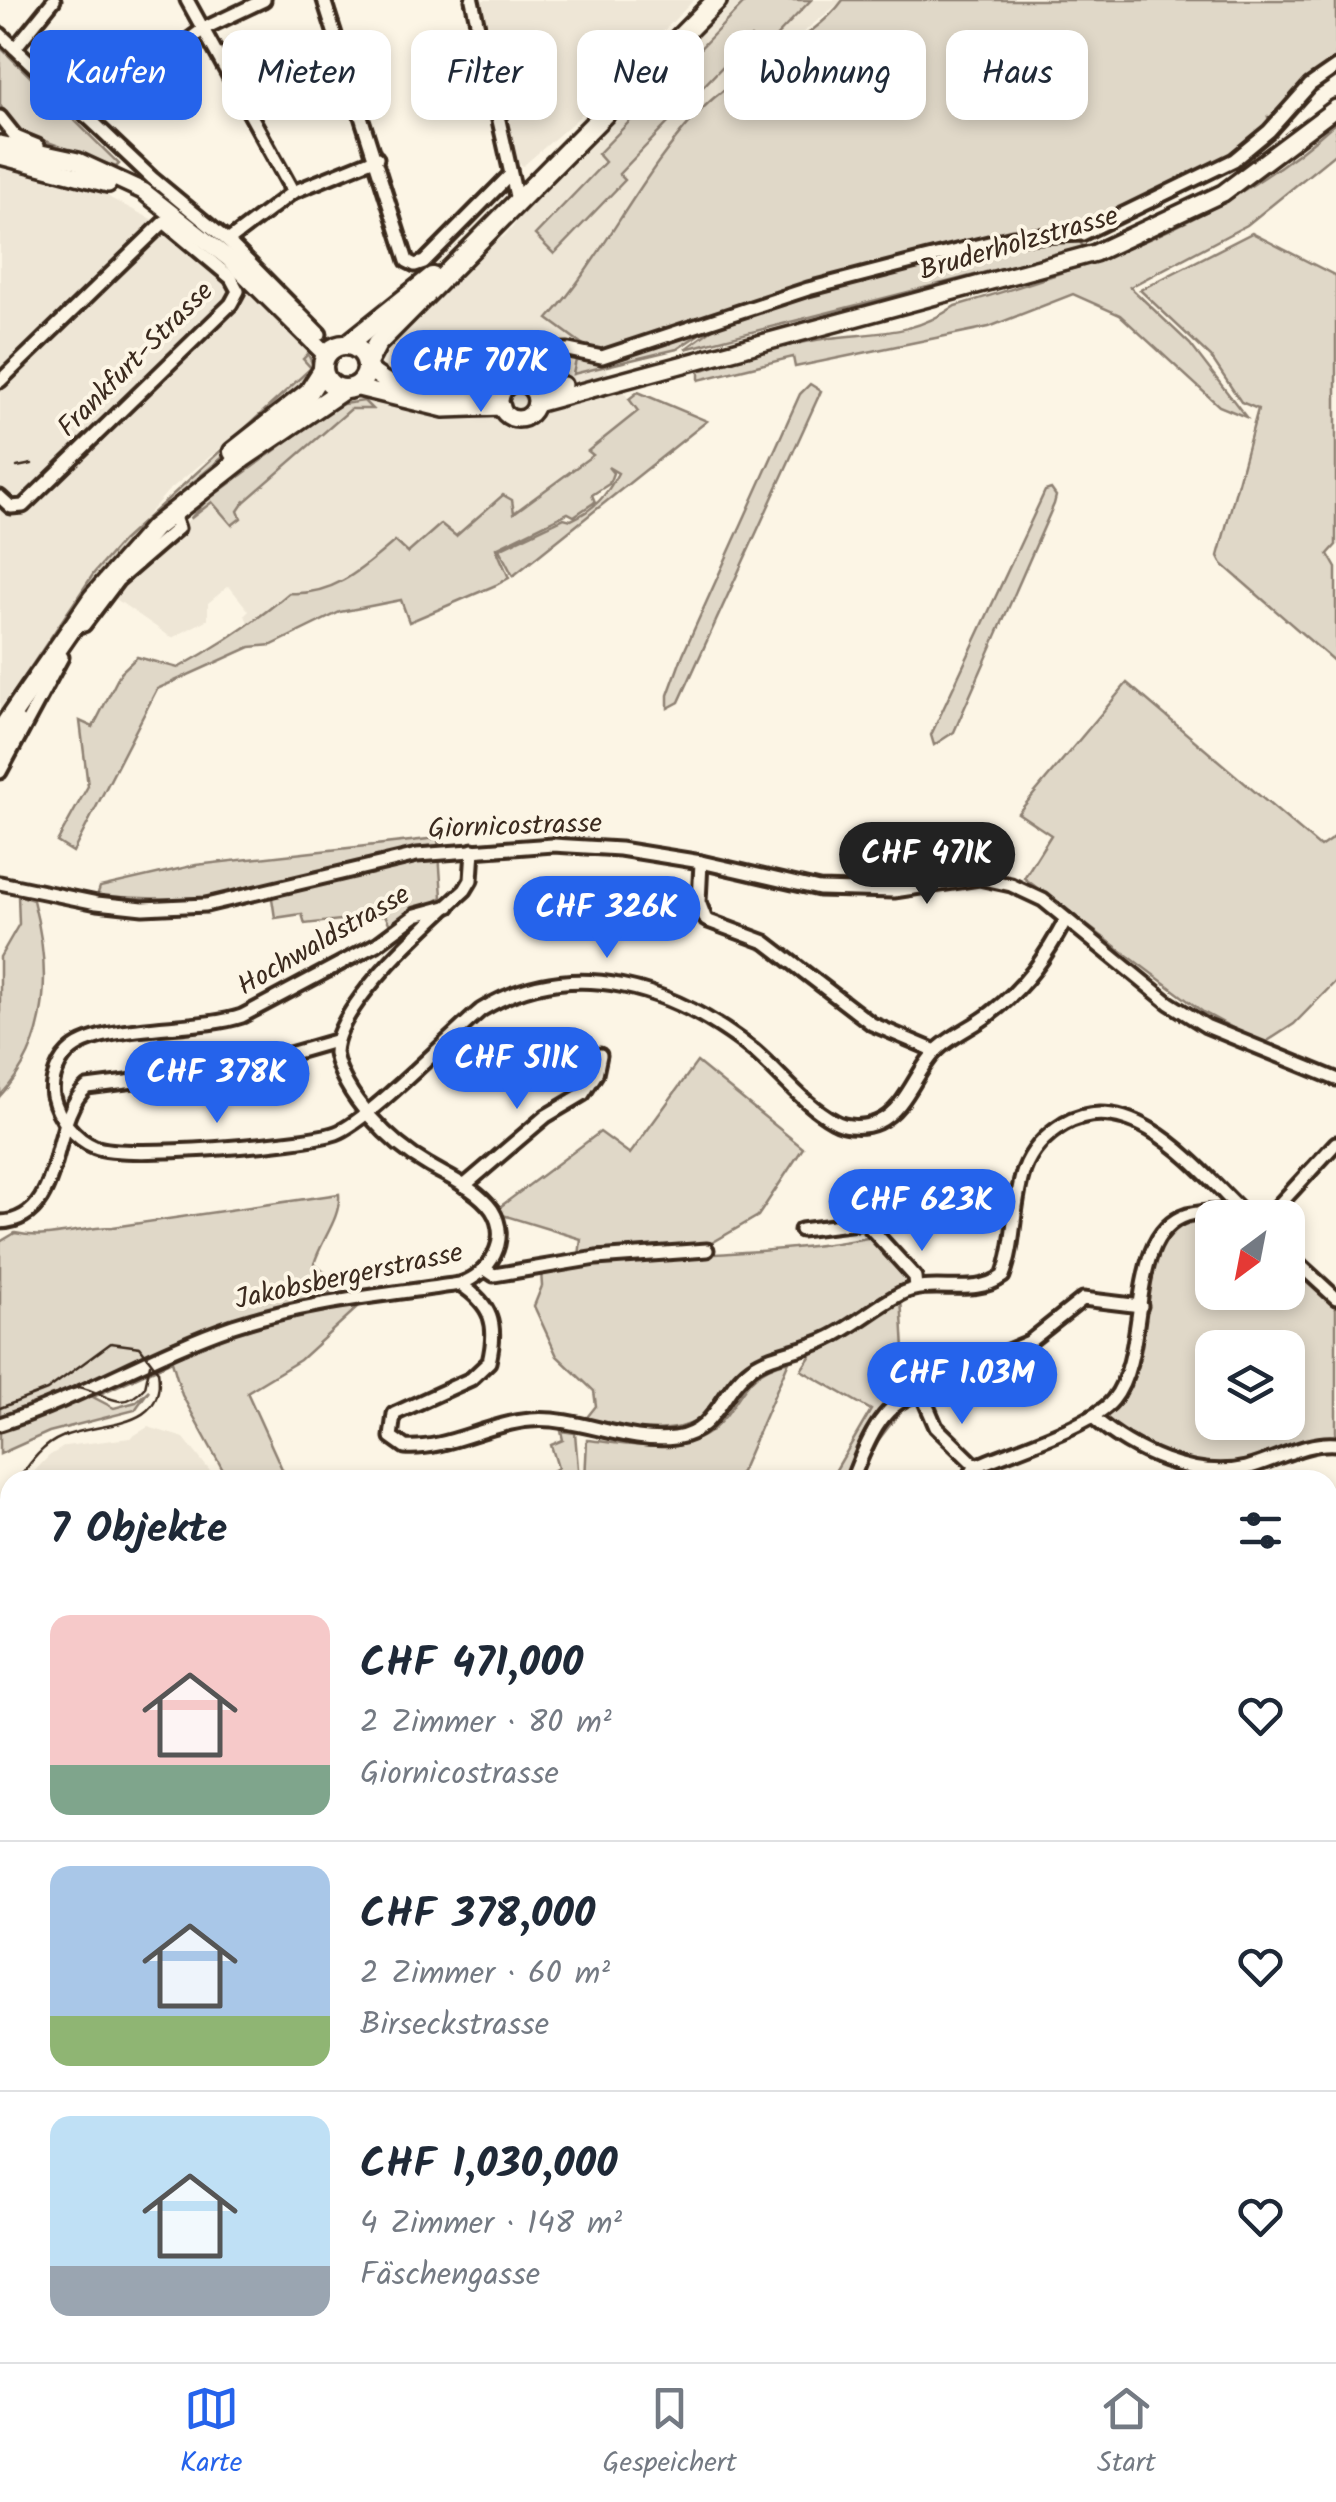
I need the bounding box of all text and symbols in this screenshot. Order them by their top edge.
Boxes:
chip: Kaufen [30,30,202,120]
chip: Mieten [222,30,391,120]
chip: Filter [411,30,557,120]
chip: Neu [577,30,704,120]
chip: Wohnung [724,30,926,120]
chip: Haus [946,30,1088,120]
street label: Bruderholzstrasse [914,194,1124,294]
street label: Frankfurt-Strasse [47,271,225,449]
pin: CHF 707K [378,330,584,415]
text: CHF 707K [413,337,549,388]
street label: Giornicostrasse [427,801,603,853]
pin: CHF 471K [824,822,1030,907]
text: CHF 471K [861,829,993,880]
street label: Hochwaldstrasse [229,873,419,1009]
pin: CHF 326K [504,876,710,961]
text: CHF 326K [535,883,679,934]
pin: CHF 511K [414,1027,620,1112]
text: CHF 511K [454,1034,580,1085]
pin: CHF 378K [114,1041,320,1126]
text: CHF 378K [147,1048,288,1099]
pin: CHF 623K [819,1169,1025,1254]
text: CHF 623K [850,1176,994,1227]
north arrow [1195,1200,1305,1310]
map controls [1195,1200,1305,1440]
street label: Jakobsbergerstrasse [231,1231,468,1323]
button: layers [1195,1330,1305,1440]
pin: CHF 1.03M [848,1342,1076,1427]
text: CHF 1.03M [889,1349,1035,1400]
text: 7 Objekte [50,1497,227,1564]
icon: filters [1233,1503,1288,1558]
text: CHF 471,000 [360,1631,583,1698]
icon: home [130,1655,250,1775]
icon: heart [1233,1688,1288,1743]
text: 2 Zimmer · 80 m² [360,1698,612,1749]
text: Giornicostrasse [360,1749,559,1800]
text: CHF 378,000 [360,1882,595,1949]
icon: home [130,1906,250,2026]
icon: heart [1233,1939,1288,1994]
text: 2 Zimmer · 60 m² [360,1949,610,2000]
text: Birseckstrasse [360,2000,549,2051]
text: CHF 1,030,000 [360,2132,618,2199]
icon: home [130,2156,250,2276]
icon: heart [1233,2189,1288,2244]
text: 4 Zimmer · 148 m² [360,2199,622,2250]
text: Fäschengasse [360,2250,540,2301]
tab: Karte [180,2381,242,2486]
tab: Gespeichert [602,2381,737,2486]
tab: Start [1097,2381,1156,2486]

